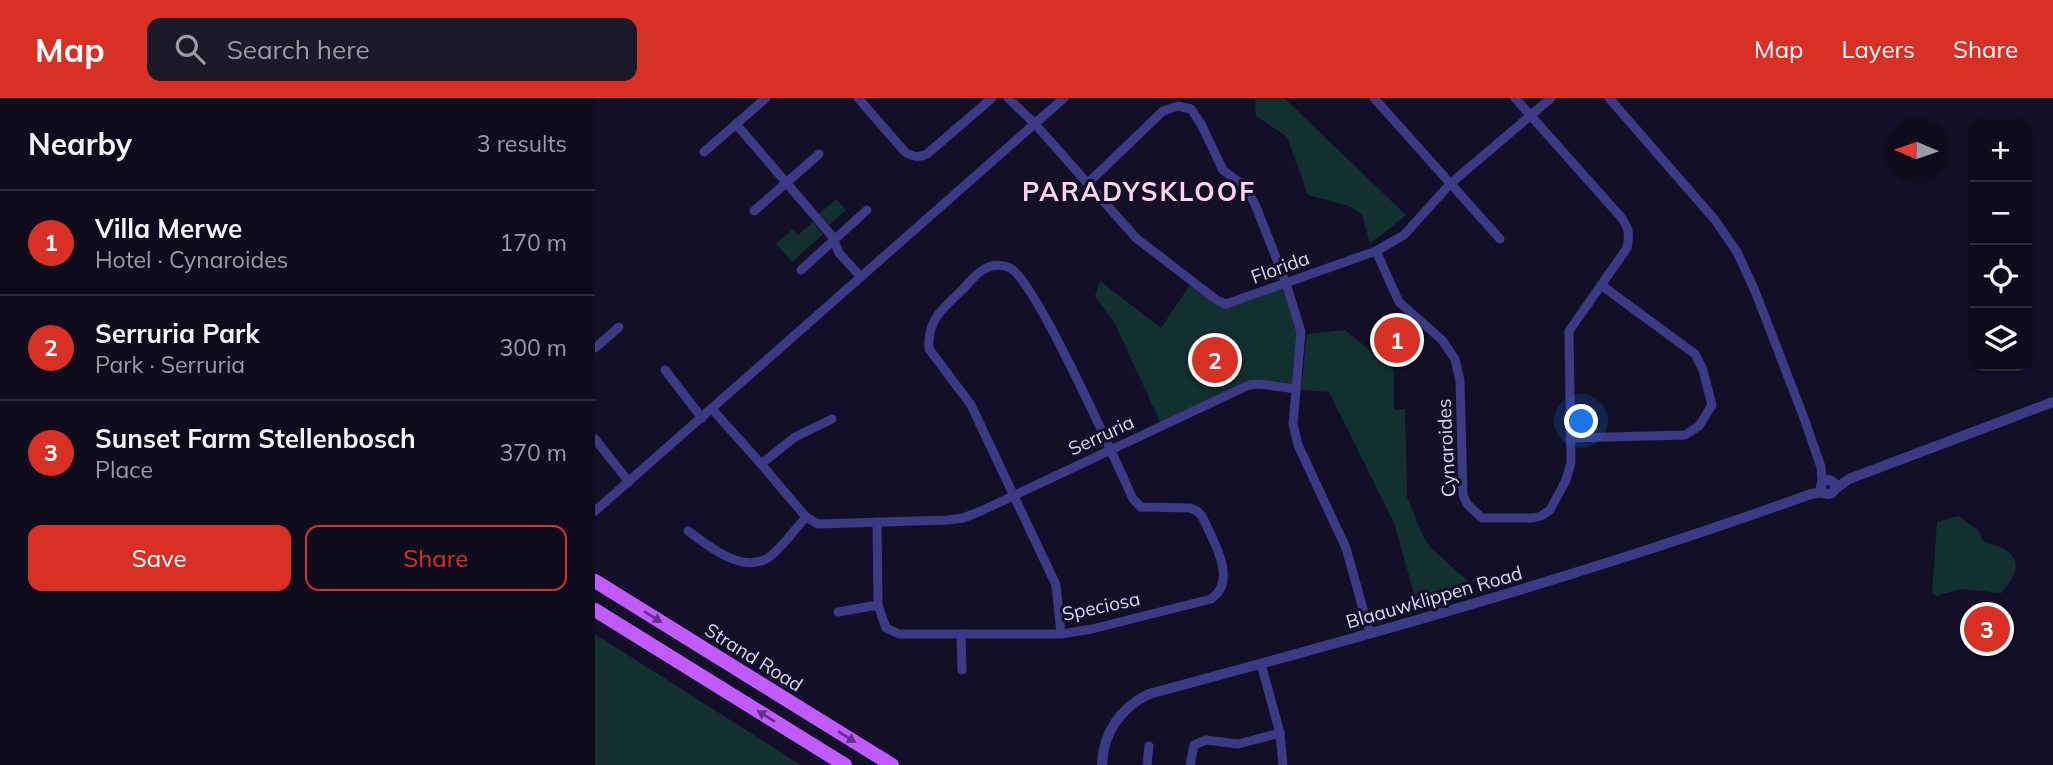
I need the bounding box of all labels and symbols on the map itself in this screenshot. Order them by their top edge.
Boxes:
north arrow [1885,119,1948,182]
district label: PARADYSKLOOF [1022,175,1256,208]
street label: Florida [1248,245,1312,289]
pin: 1 [1374,314,1420,366]
pin: 2 [1192,334,1238,386]
street label: Cynaroides [1431,398,1461,498]
your location [1564,404,1598,438]
street label: Serruria [1064,409,1138,461]
street label: Blaauwklippen Road [1343,560,1525,634]
street label: Speciosa [1060,586,1142,626]
pin: 3 [1964,603,2010,655]
one-way arrow [643,611,663,624]
street label: Strand Road [701,617,807,697]
one-way arrow [756,710,775,722]
one-way arrow [837,730,856,743]

